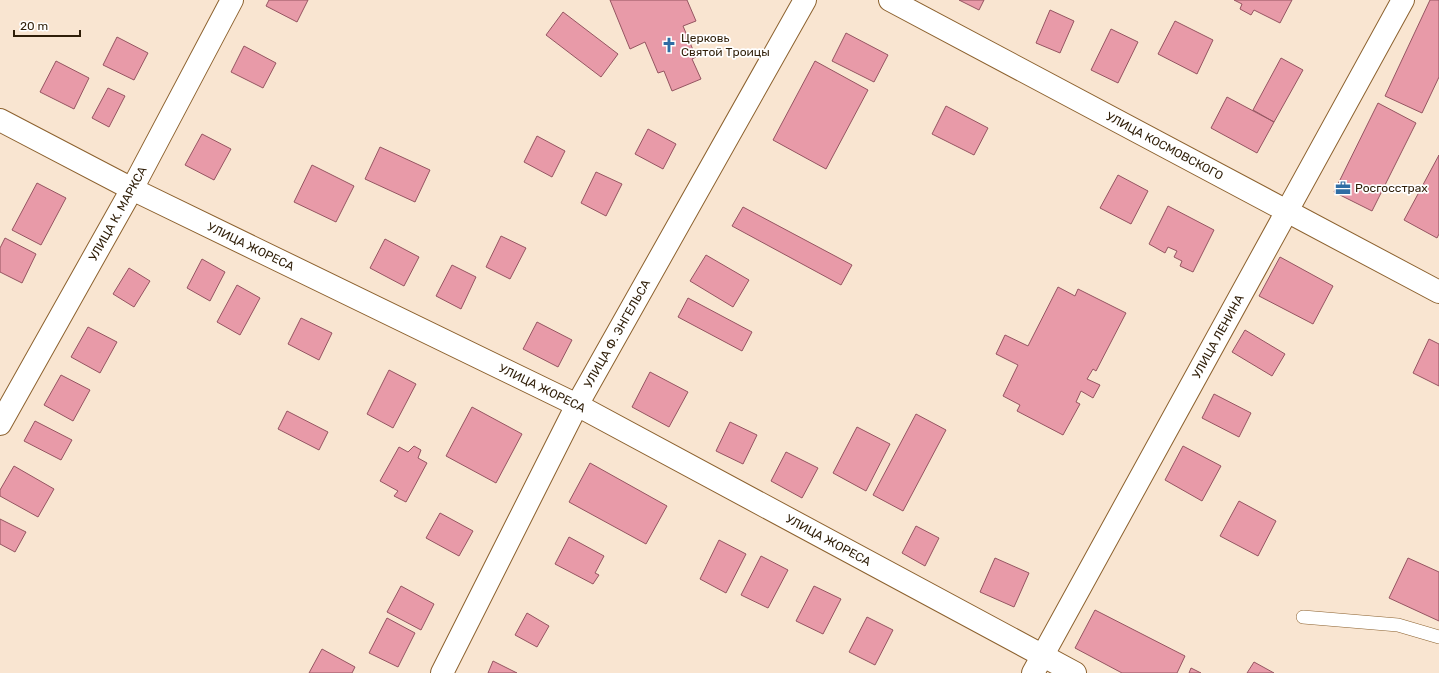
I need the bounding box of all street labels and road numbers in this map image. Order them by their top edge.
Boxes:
street label: УЛИЦА КОСМОВСКОГО [1104,109,1226,183]
street label: УЛИЦА К. МАРКСА [86,164,150,264]
street label: УЛИЦА ЖОРЕСА [205,220,297,274]
street label: УЛИЦА Ф. ЭНГЕЛЬСА [581,277,653,390]
street label: УЛИЦА ЛЕНИНА [1189,292,1247,381]
street label: УЛИЦА ЖОРЕСА [497,361,588,415]
street label: УЛИЦА ЖОРЕСА [783,512,873,569]

